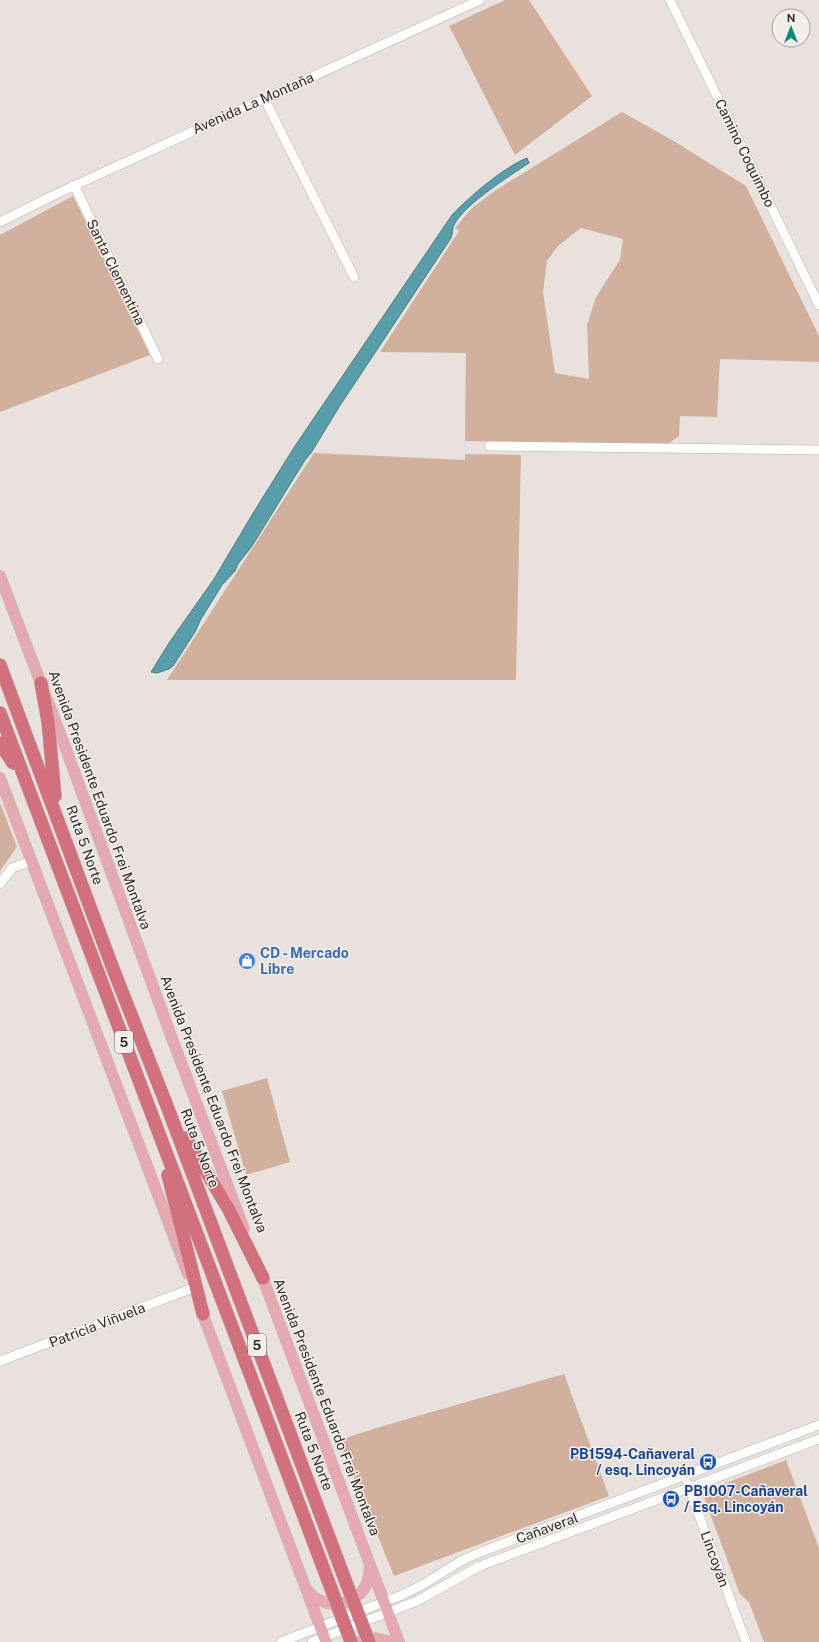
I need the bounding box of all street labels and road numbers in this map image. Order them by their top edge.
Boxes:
street label: Avenida La Montaña [190,69,316,137]
street label: Camino Coquimbo [712,96,778,210]
street label: Santa Clementina [83,217,149,327]
street label: Avenida Presidente Eduardo Frei Montalva [46,668,154,932]
street label: Ruta 5 Norte [63,803,107,887]
street label: Avenida Presidente Eduardo Frei Montalva [157,973,271,1235]
road number: 5 [115,1031,133,1053]
street label: Ruta 5 Norte [178,1106,222,1190]
street label: Avenida Presidente Eduardo Frei Montalva [270,1276,384,1538]
street label: Patricia Viñuela [47,1299,147,1351]
road number: 5 [248,1334,266,1356]
street label: Ruta 5 Norte [292,1409,336,1493]
street label: Cañaveral [514,1509,580,1547]
street label: Lincoyán [698,1529,732,1589]

